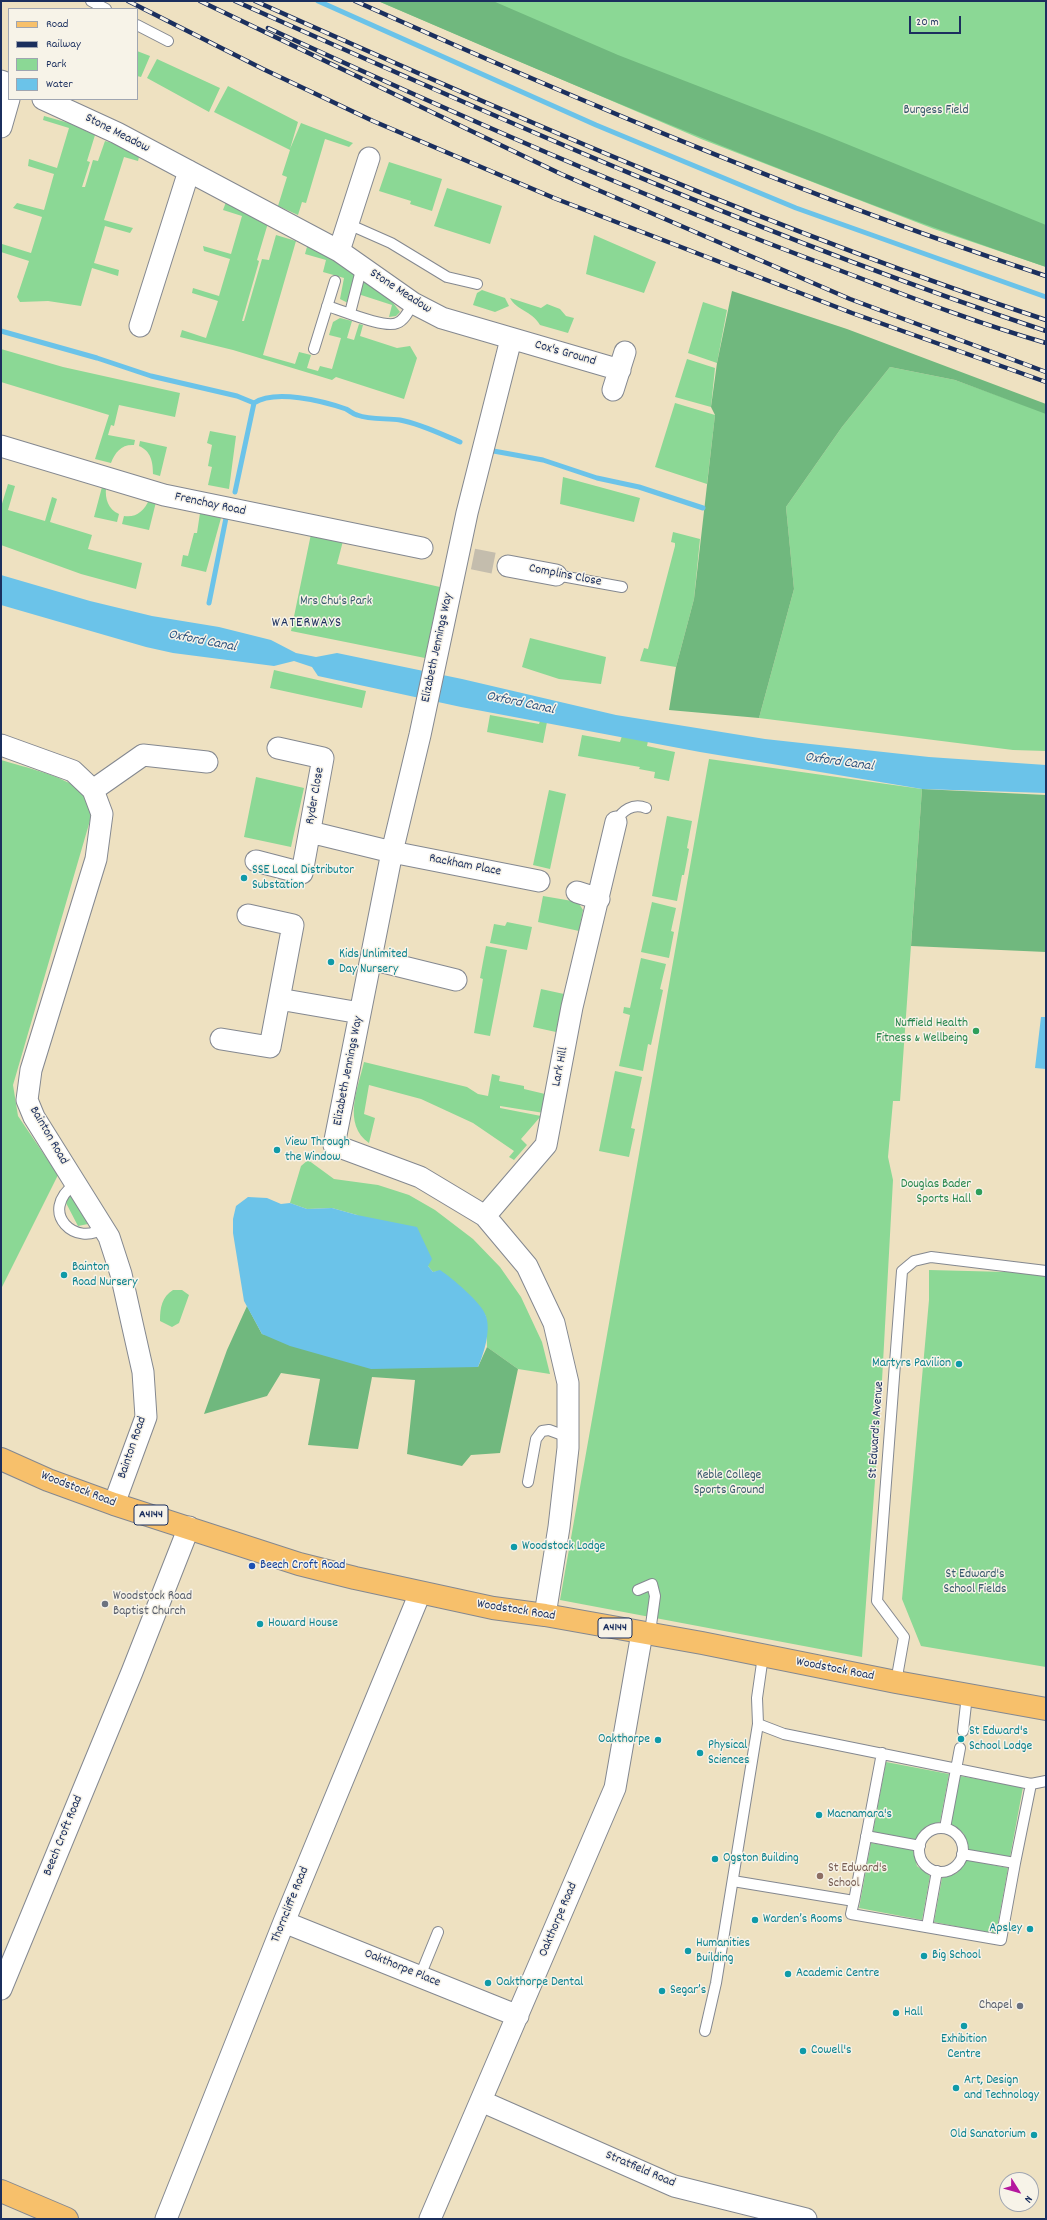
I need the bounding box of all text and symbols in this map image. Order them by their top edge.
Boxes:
legend [8,8,138,100]
scale bar [911,8,963,34]
text: 20 m [916,14,939,31]
text: Road [46,16,68,33]
text: Railway [46,36,81,53]
text: Park [46,56,66,73]
text: Water [46,76,73,93]
park label: Burgess Field [903,103,969,119]
street label: Stone Meadow [82,111,152,157]
street label: Stone Meadow [366,266,434,318]
street label: Cox's Ground [533,338,597,370]
street label: Frenchay Road [173,490,247,520]
street label: Complins Close [527,561,603,591]
street label: Elizabeth Jennings Way [419,592,457,704]
park label: Mrs Chu's Park [300,594,372,610]
district label: WATERWAYS [272,616,342,632]
water label: Oxford Canal [166,627,238,657]
water label: Oxford Canal [484,689,556,719]
water label: Oxford Canal [804,750,874,776]
street label: Ryder Close [303,766,329,826]
street label: Rackham Place [428,851,502,881]
place label: SSE Local Distributor Substation [252,863,354,894]
marker: SSE Local Distributor Substation [239,873,249,883]
place label: Kids Unlimited Day Nursery [339,947,408,978]
marker: Kids Unlimited Day Nursery [326,957,336,967]
street label: Elizabeth Jennings Way [331,1015,367,1127]
place label: Nuffield Health Fitness & Wellbeing [876,1016,968,1047]
marker: Nuffield Health Fitness & Wellbeing [971,1026,981,1036]
street label: Lark Hill [550,1046,572,1088]
street label: Bainton Road [25,1104,71,1168]
place label: View Through the Window [285,1135,350,1166]
marker: View Through the Window [272,1145,282,1155]
place label: Douglas Bader Sports Hall [901,1177,971,1208]
marker: Douglas Bader Sports Hall [974,1187,984,1197]
place label: Bainton Road Nursery [72,1260,137,1291]
marker: Bainton Road Nursery [59,1270,69,1280]
place label: Martyrs Pavilion [872,1356,951,1372]
marker: Martyrs Pavilion [954,1359,964,1369]
street label: St Edward's Avenue [866,1381,888,1479]
street label: Bainton Road [115,1415,151,1481]
park label: Keble College Sports Ground [694,1468,764,1499]
street label: Woodstock Road [38,1469,118,1511]
road number: A4144 [134,1505,168,1525]
place label: Woodstock Lodge [522,1539,605,1555]
marker: Woodstock Lodge [509,1542,519,1552]
place label: Beech Croft Road [260,1558,345,1574]
marker: Beech Croft Road [247,1561,257,1571]
park label: St Edward's School Fields [943,1567,1007,1598]
place label: Woodstock Road Baptist Church [113,1589,192,1620]
street label: Woodstock Road [476,1597,556,1625]
marker: Woodstock Road Baptist Church [100,1599,110,1609]
place label: Howard House [268,1616,338,1632]
road number: A4144 [598,1618,632,1638]
marker: Howard House [255,1619,265,1629]
street label: Woodstock Road [795,1655,875,1685]
place label: St Edward's School Lodge [969,1724,1032,1755]
place label: Oakthorpe [598,1732,650,1748]
marker: St Edward's School Lodge [956,1734,966,1744]
marker: Oakthorpe [653,1735,663,1745]
place label: Physical Sciences [708,1738,749,1769]
marker: Physical Sciences [695,1748,705,1758]
street label: Beech Croft Road [41,1793,87,1879]
place label: Macnamara's [827,1807,892,1823]
marker: Macnamara's [814,1810,824,1820]
place label: Ogston Building [723,1851,799,1867]
marker: Ogston Building [710,1854,720,1864]
place label: St Edward's School [828,1861,887,1892]
street label: Thorncliffe Road [269,1865,313,1945]
marker: St Edward's School [815,1871,825,1881]
street label: Oakthorpe Road [536,1880,582,1960]
place label: Warden’s Rooms [763,1912,843,1928]
marker: Warden’s Rooms [750,1915,760,1925]
place label: Apsley [989,1921,1022,1937]
marker: Apsley [1025,1924,1035,1934]
place label: Humanities Building [696,1936,750,1967]
marker: Humanities Building [683,1946,693,1956]
street label: Oakthorpe Place [362,1947,442,1991]
place label: Big School [932,1948,981,1964]
marker: Big School [919,1951,929,1961]
place label: Academic Centre [796,1966,879,1982]
marker: Academic Centre [783,1969,793,1979]
place label: Oakthorpe Dental [496,1975,583,1991]
marker: Oakthorpe Dental [483,1978,493,1988]
place label: Segar’s [670,1983,706,1999]
marker: Segar’s [657,1986,667,1996]
place label: Chapel [979,1998,1012,2014]
marker: Chapel [1015,2001,1025,2011]
place label: Hall [904,2005,923,2021]
marker: Hall [891,2008,901,2018]
marker: Exhibition Centre [959,2021,969,2031]
place label: Exhibition Centre [941,2032,987,2063]
place label: Cowell's [811,2043,852,2059]
marker: Cowell's [798,2046,808,2056]
place label: Art, Design and Technology [964,2073,1039,2104]
marker: Art, Design and Technology [951,2083,961,2093]
place label: Old Sanatorium [950,2127,1026,2143]
marker: Old Sanatorium [1029,2130,1039,2140]
street label: Stratfield Road [603,2148,677,2192]
north arrow [999,2172,1039,2212]
text: N [1020,2192,1036,2206]

